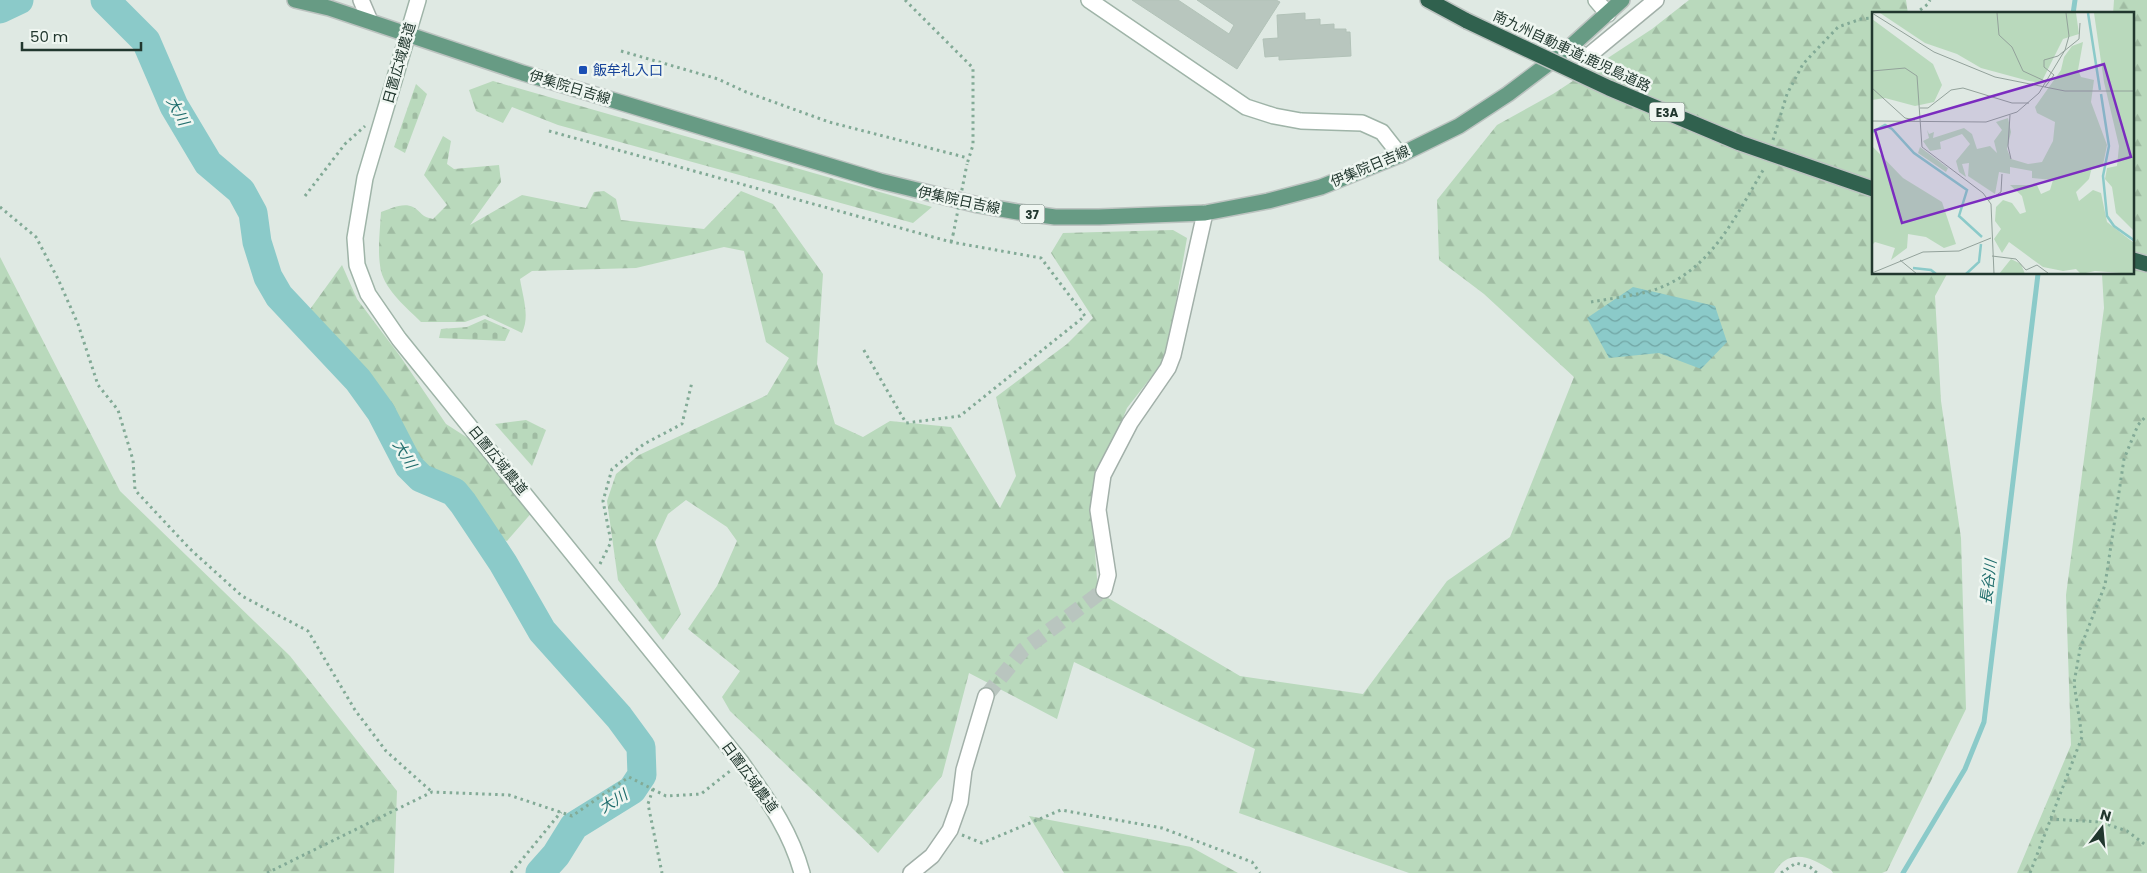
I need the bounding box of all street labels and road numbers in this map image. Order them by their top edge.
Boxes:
street label: 南九州自動車道;鹿児島道路 [1490,6,1654,96]
street label: 日置広域農道 [378,20,420,106]
street label: 伊集院日吉線 [527,65,613,109]
road number: E3A [1650,102,1684,121]
street label: 伊集院日吉線 [1327,140,1413,192]
street label: 伊集院日吉線 [916,181,1002,219]
road number: 37 [1020,204,1044,223]
street label: 日置広域農道 [464,421,532,499]
street label: 日置広域農道 [717,737,783,817]

